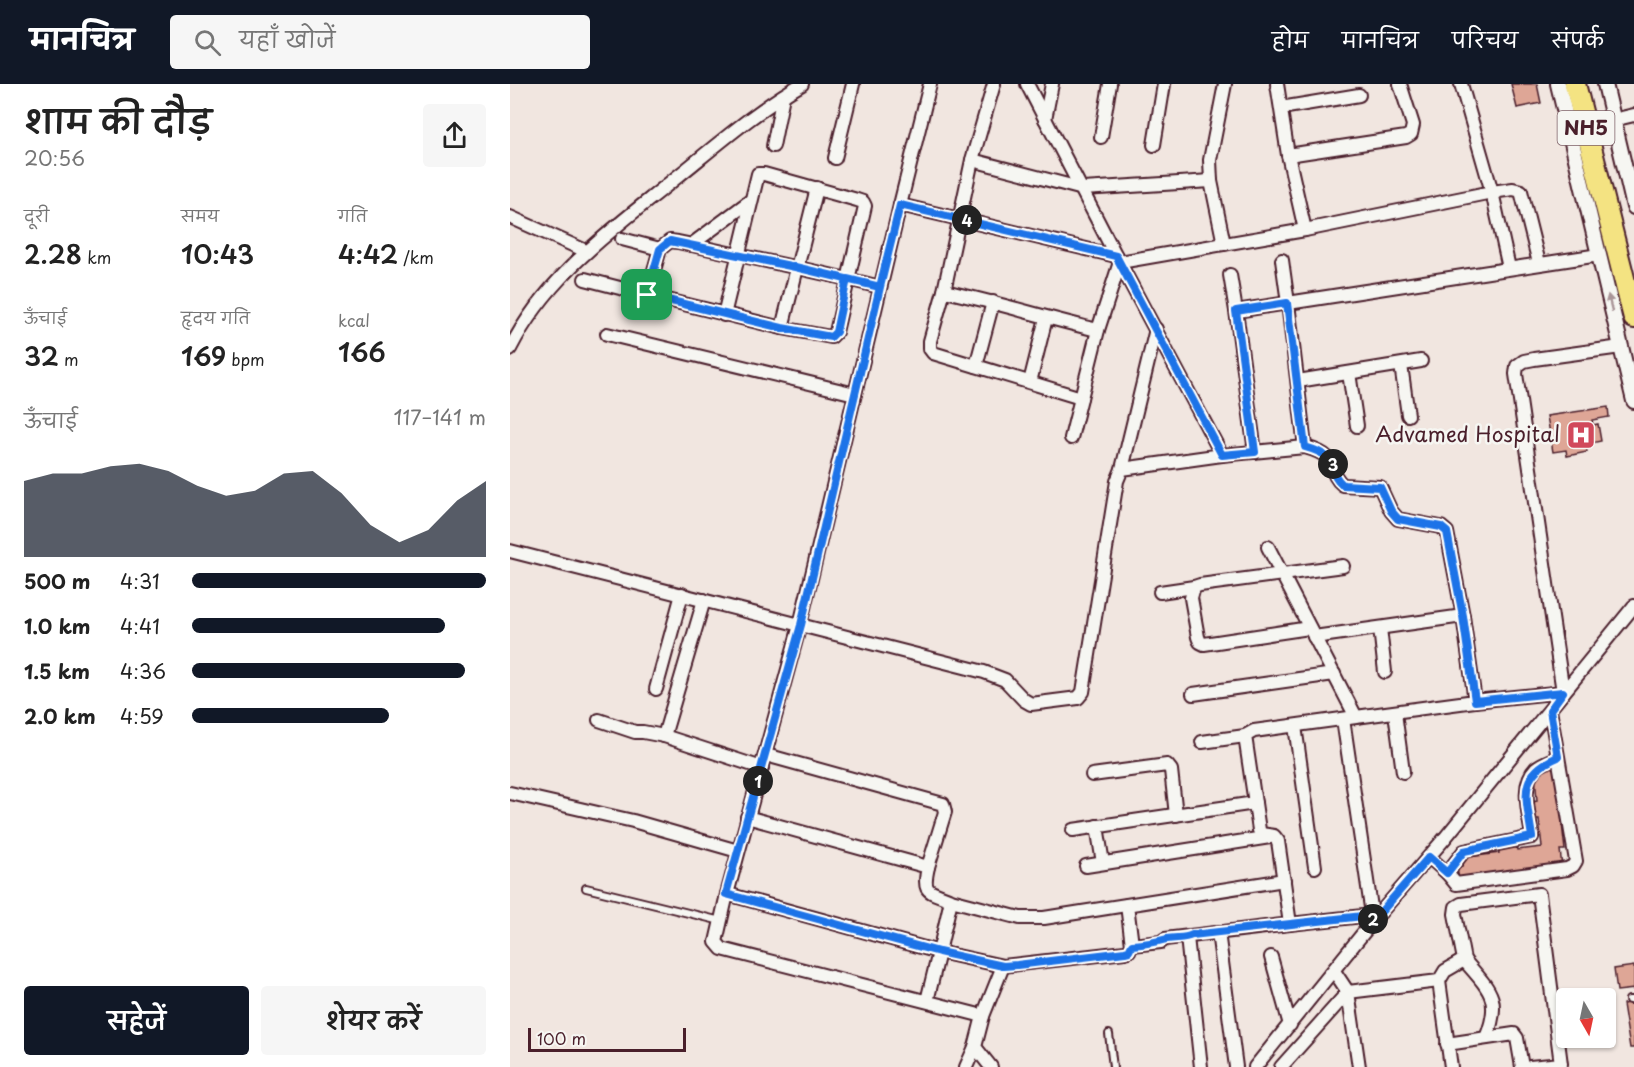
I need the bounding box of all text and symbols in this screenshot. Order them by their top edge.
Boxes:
search box [170,15,590,69]
text: मानचित्र [30,17,134,60]
text: यहाँ खोजें [239,22,335,55]
text: होम [1272,23,1309,55]
text: मानचित्र [1342,23,1419,55]
text: परिचय [1452,23,1518,55]
text: संपर्क [1551,23,1604,55]
icon: search [191,26,224,59]
text: शाम की दौड़ [24,95,212,145]
button: share [423,104,486,167]
road number: NH5 [1558,111,1614,145]
text: 20:56 [24,143,85,173]
text: दूरी [24,203,49,227]
text: समय [181,203,219,227]
text: गति [338,203,367,227]
pin: 4 [952,205,982,235]
text: 4 [962,208,972,232]
text: 2.28 [24,234,82,273]
text: 10:43 [181,234,254,273]
text: 4:42 [338,234,398,273]
text: km [82,245,111,269]
text: /km [398,245,434,269]
pin [621,269,672,320]
icon: arrive [630,278,663,311]
one-way arrow [1605,294,1615,312]
text: ऊँचाई [24,305,67,329]
text: हृदय गति [181,305,250,329]
text: kcal [338,308,370,332]
text: 166 [338,332,386,371]
text: 32 [24,336,59,375]
text: 169 [181,336,226,375]
text: m [59,347,79,371]
text: bpm [226,347,265,371]
text: 117–141 m [394,402,486,432]
text: ऊँचाई [24,405,78,435]
place label: Advamed Hospital [1375,417,1560,449]
hospital icon: Advamed Hospital [1565,419,1597,451]
pin: 3 [1318,449,1348,479]
text: 3 [1328,452,1338,476]
text: 500 m [24,566,91,596]
text: 4:31 [120,566,160,596]
text: 1.0 km [24,611,91,641]
text: 4:41 [120,611,160,641]
text: 1.5 km [24,656,90,686]
text: 4:36 [120,656,166,686]
text: 2.0 km [24,701,96,731]
text: 4:59 [120,701,164,731]
pin: 1 [743,766,773,796]
text: 1 [754,769,762,793]
pin: 2 [1358,904,1388,934]
text: 2 [1367,907,1379,931]
button: सहेजें [24,986,249,1055]
button: शेयर करें [261,986,486,1055]
north arrow [1556,988,1616,1048]
map controls [1556,988,1616,1048]
scale bar [528,1025,686,1052]
text: 100 m [537,1026,586,1050]

